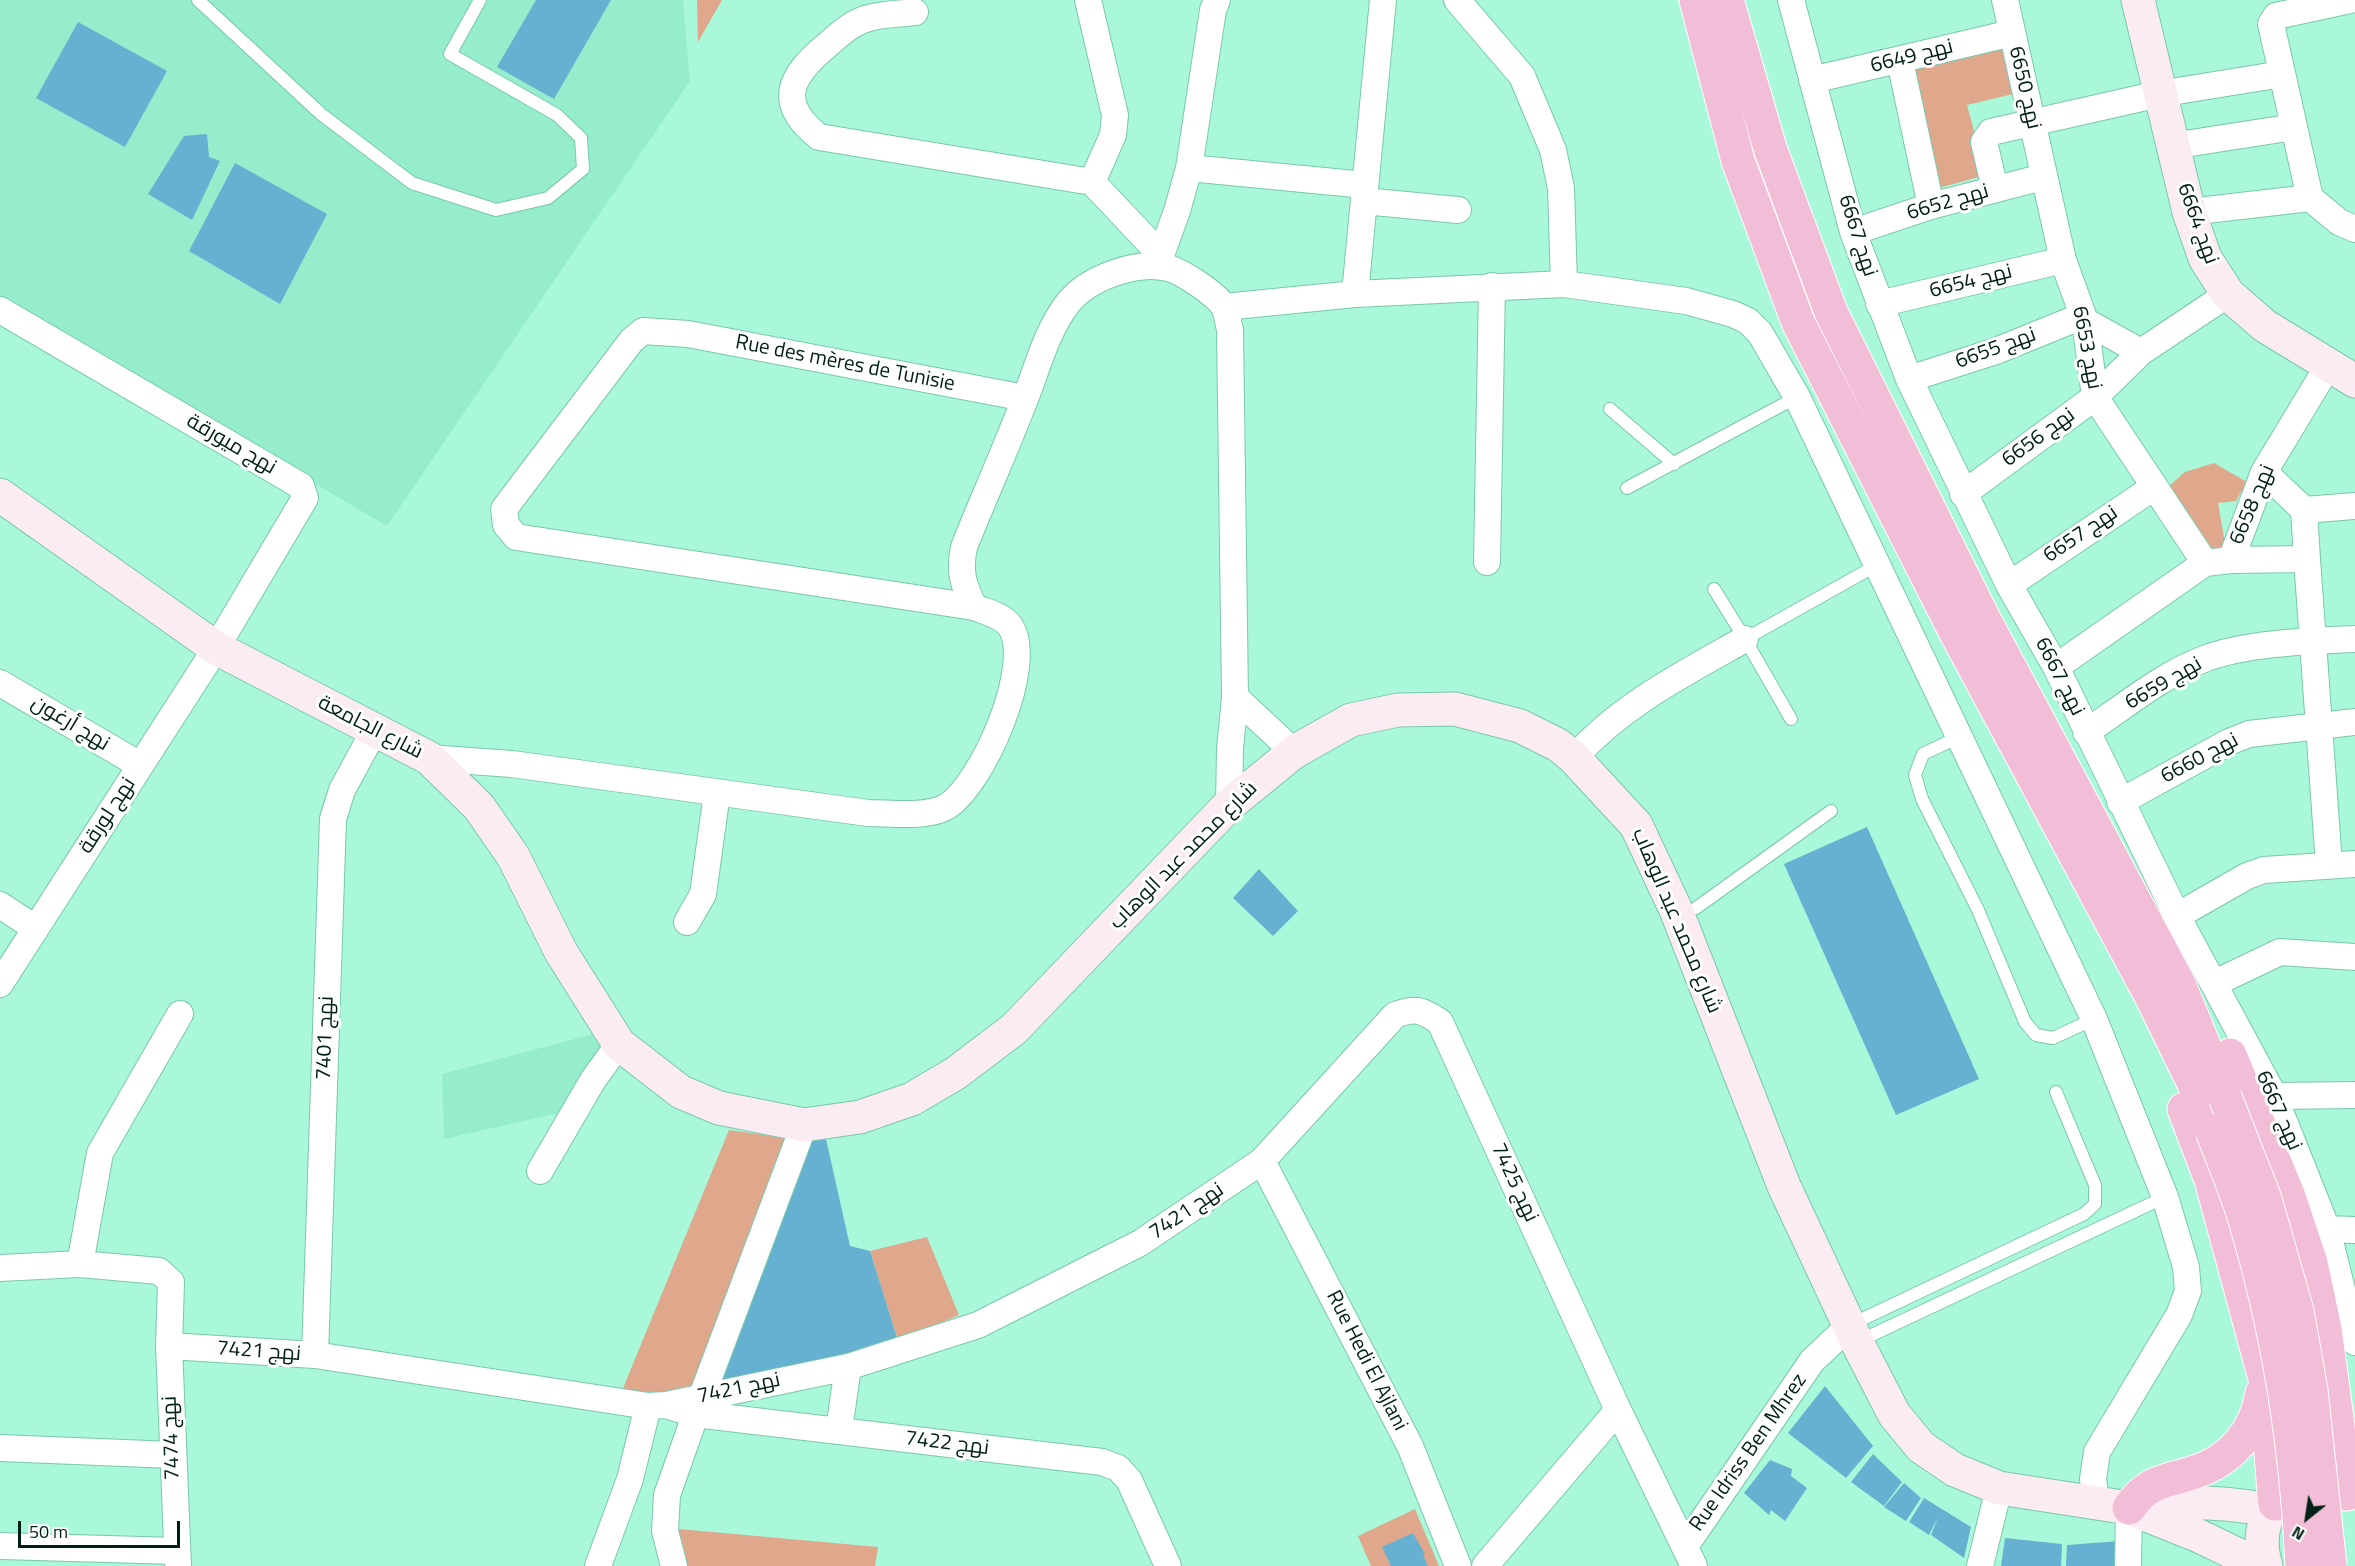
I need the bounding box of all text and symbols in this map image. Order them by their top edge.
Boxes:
street label: نهج 6649 [1868,35,1956,79]
street label: نهج 6650 [2002,44,2046,132]
street label: نهج 6652 [1904,179,1992,227]
street label: نهج 6664 [2171,180,2223,268]
street label: نهج 6667 [1832,192,1882,280]
street label: نهج 6654 [1927,260,2015,304]
street label: نهج 6653 [2066,304,2106,392]
street label: نهج 6655 [1952,323,2040,375]
street label: Rue des mères de Tunisie [733,330,957,398]
street label: نهج 6656 [1997,403,2081,473]
street label: نهج ميورقة [182,409,280,481]
street label: نهج 6658 [2225,461,2281,549]
street label: نهج 6657 [2039,501,2123,569]
street label: نهج 6667 [2029,634,2089,720]
street label: نهج 6659 [2121,652,2207,716]
street label: نهج أرغون [26,691,114,757]
street label: شارع الجامعة [313,691,427,765]
street label: نهج 6660 [2157,728,2243,790]
street label: نهج لورقة [74,773,142,859]
street label: شارع محمد عبد الوهاب [1105,777,1263,935]
street label: شارع محمد عبد الوهاب [1626,824,1726,1018]
street label: نهج 7401 [312,995,340,1081]
street label: نهج 6667 [2249,1067,2307,1155]
street label: نهج 7425 [1485,1139,1543,1227]
street label: نهج 7421 [1145,1178,1229,1246]
street label: Rue Hedi El Ajlani [1320,1287,1412,1435]
street label: نهج 7421 [216,1336,302,1368]
street label: نهج 7421 [695,1368,783,1410]
street label: Rue Idriss Ben Mhrez [1685,1369,1813,1537]
street label: نهج 7474 [158,1395,186,1481]
street label: نهج 7422 [904,1426,990,1462]
north arrow [2277,1488,2337,1548]
scale bar [21,1509,183,1547]
text: 50 m [29,1518,68,1545]
text: N [2287,1520,2309,1547]

